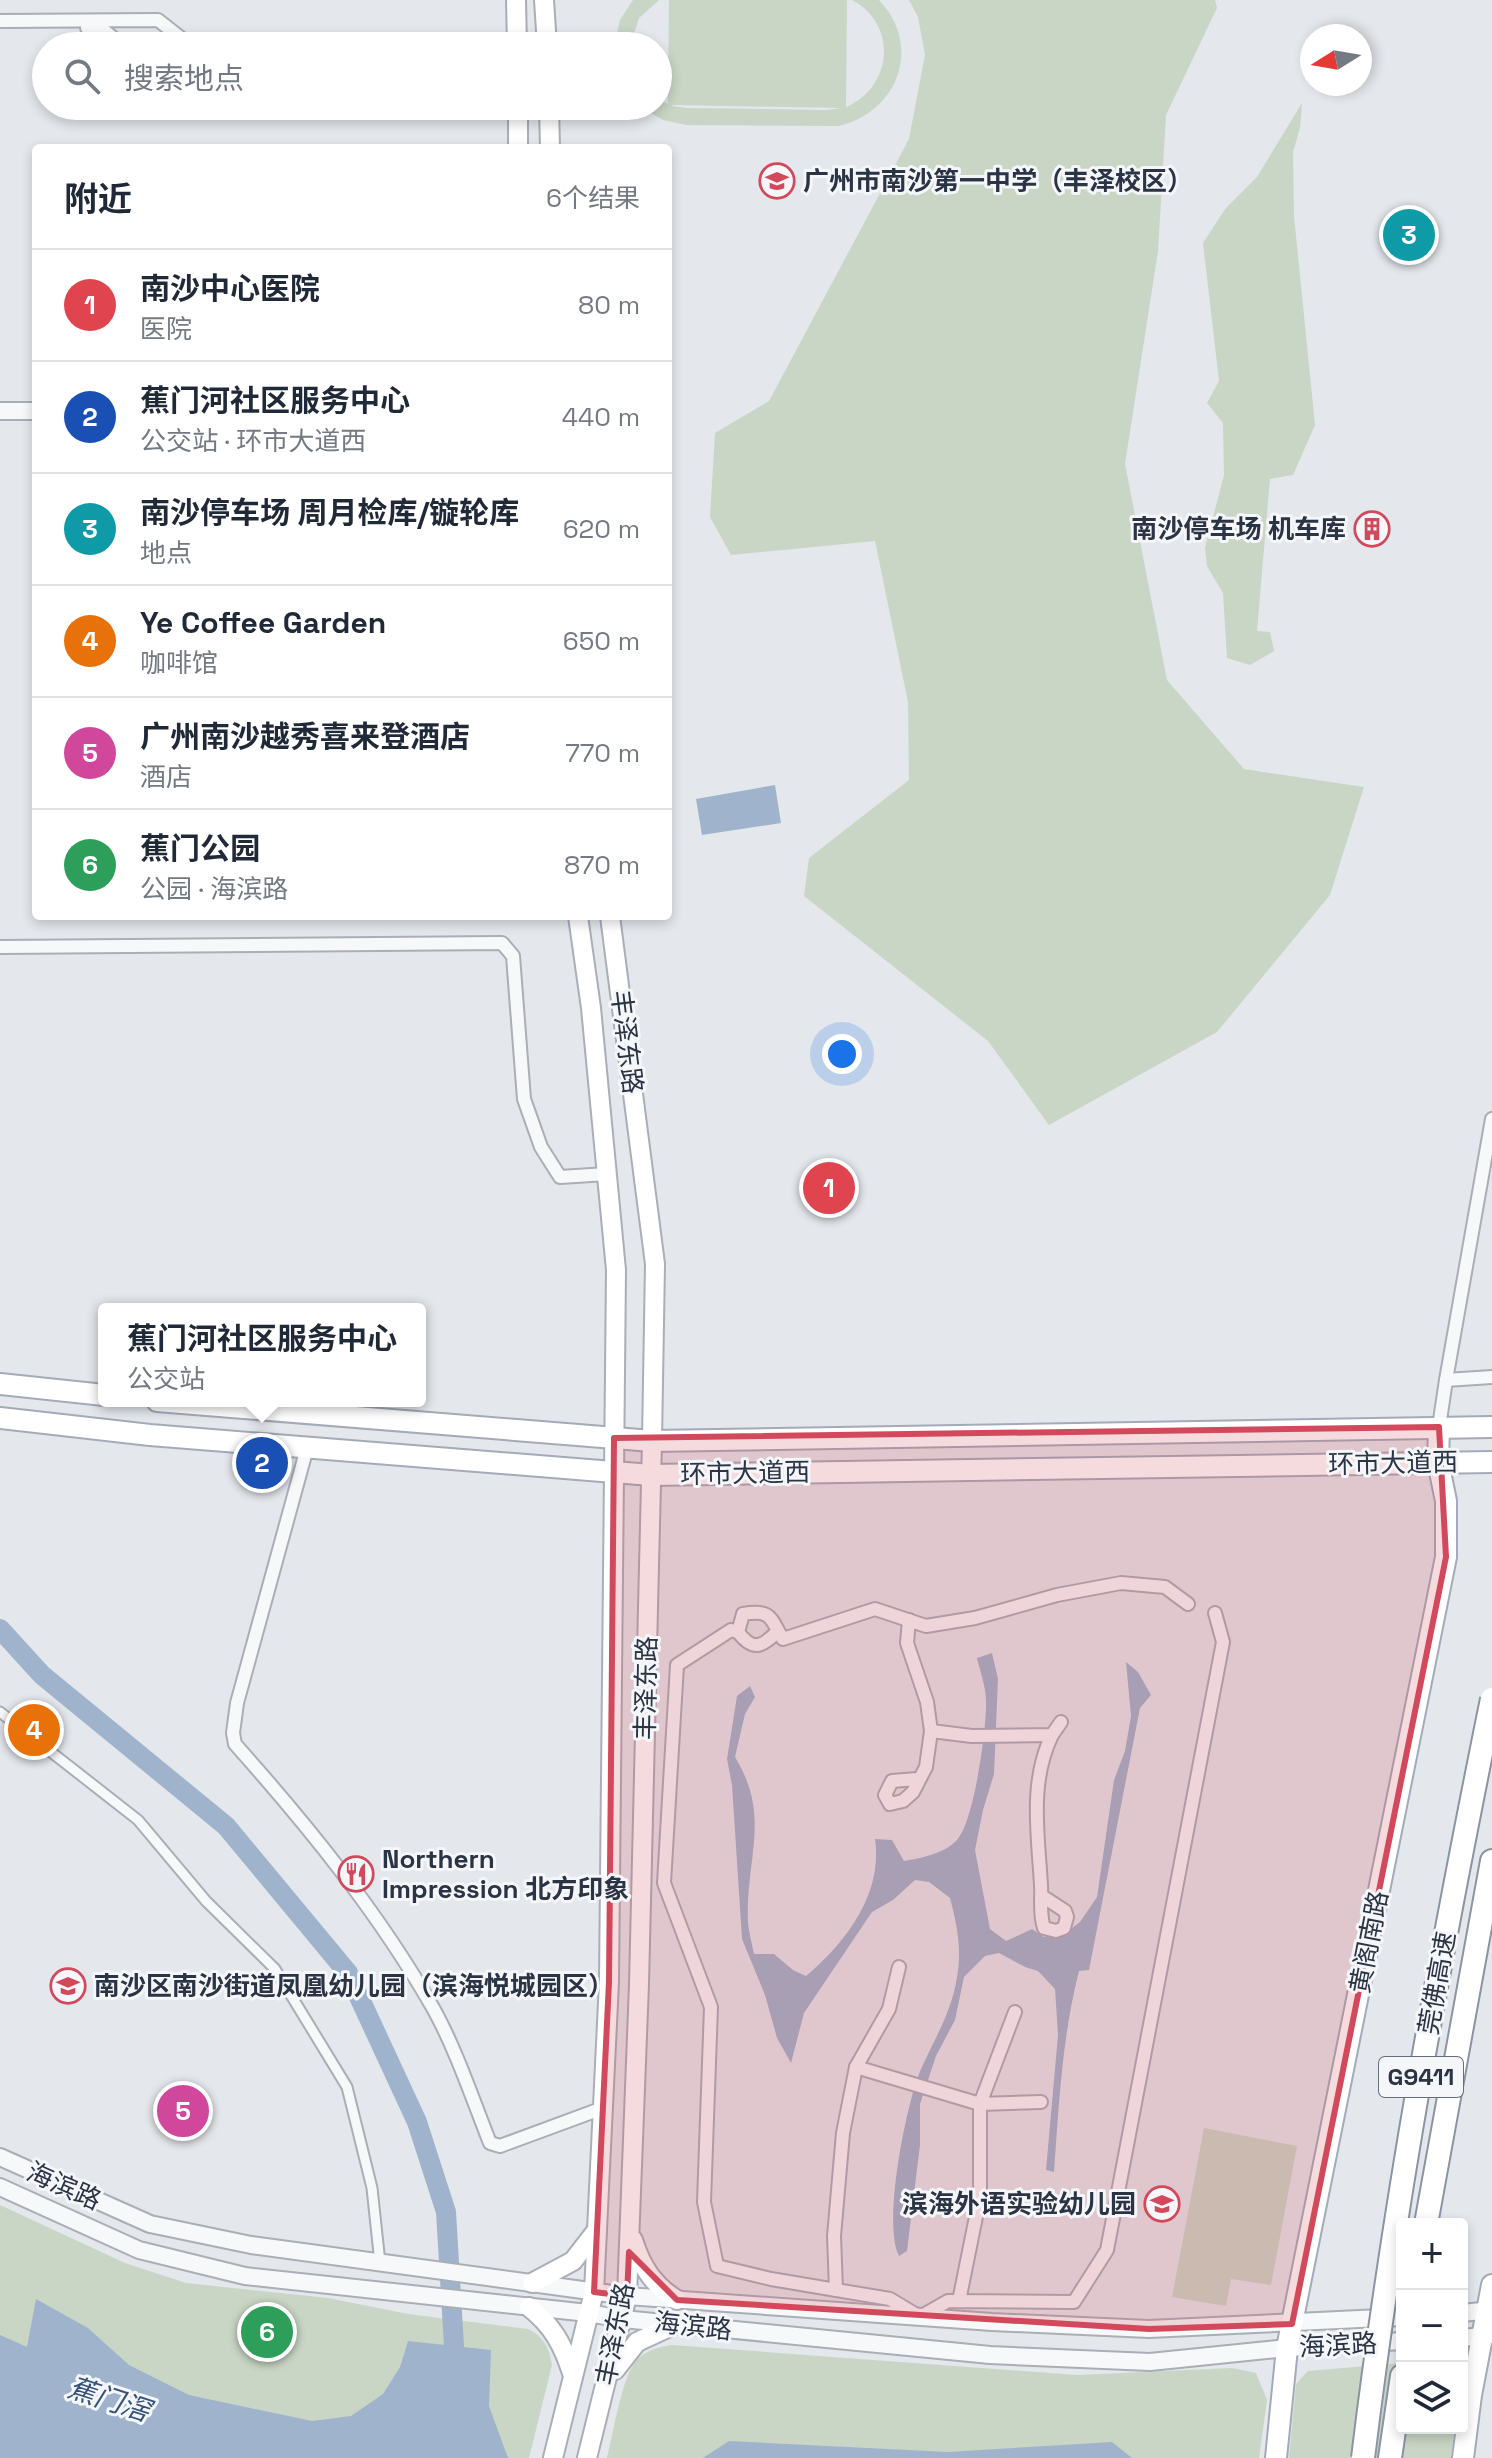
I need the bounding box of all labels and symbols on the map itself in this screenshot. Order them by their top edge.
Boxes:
north arrow [1300,24,1372,96]
school or university icon: 广州市南沙第一中学（丰泽校区） [758,162,796,200]
place label: 广州市南沙第一中学（丰泽校区） [803,164,1193,198]
pin: 3 [1383,205,1435,265]
building icon: 南沙停车场 机车库 [1353,510,1391,548]
place label: 南沙停车场 机车库 [1131,512,1346,546]
street label: 丰泽东路 [604,988,650,1096]
your location [822,1034,862,1074]
pin: 1 [803,1158,855,1218]
pin: 2 [236,1433,288,1493]
street label: 环市大道西 [1328,1445,1458,1481]
street label: 环市大道西 [680,1455,810,1491]
street label: 丰泽东路 [628,1636,664,1740]
pin: 4 [8,1700,60,1760]
place label: Northern Impression 北方印象 [382,1842,629,1906]
restaurant icon: Northern Impression 北方印象 [337,1855,375,1893]
street label: 黄阁南路 [1342,1888,1396,1996]
street label: 莞佛高速 [1411,1929,1463,2037]
school or university icon: 南沙区南沙街道凤凰幼儿园（滨海悦城园区） [49,1967,87,2005]
place label: 南沙区南沙街道凤凰幼儿园（滨海悦城园区） [94,1969,614,2003]
road number: G9411 [1379,2057,1463,2097]
pin: 5 [157,2081,209,2141]
street label: 海滨路 [21,2155,107,2217]
school or university icon: 滨海外语实验幼儿园 [1143,2185,1181,2223]
place label: 滨海外语实验幼儿园 [902,2187,1136,2221]
street label: 丰泽东路 [588,2280,642,2388]
pin: 6 [241,2302,293,2362]
street label: 海滨路 [652,2305,734,2347]
street label: 海滨路 [1298,2326,1378,2364]
water label: 蕉门滘 [63,2369,158,2430]

